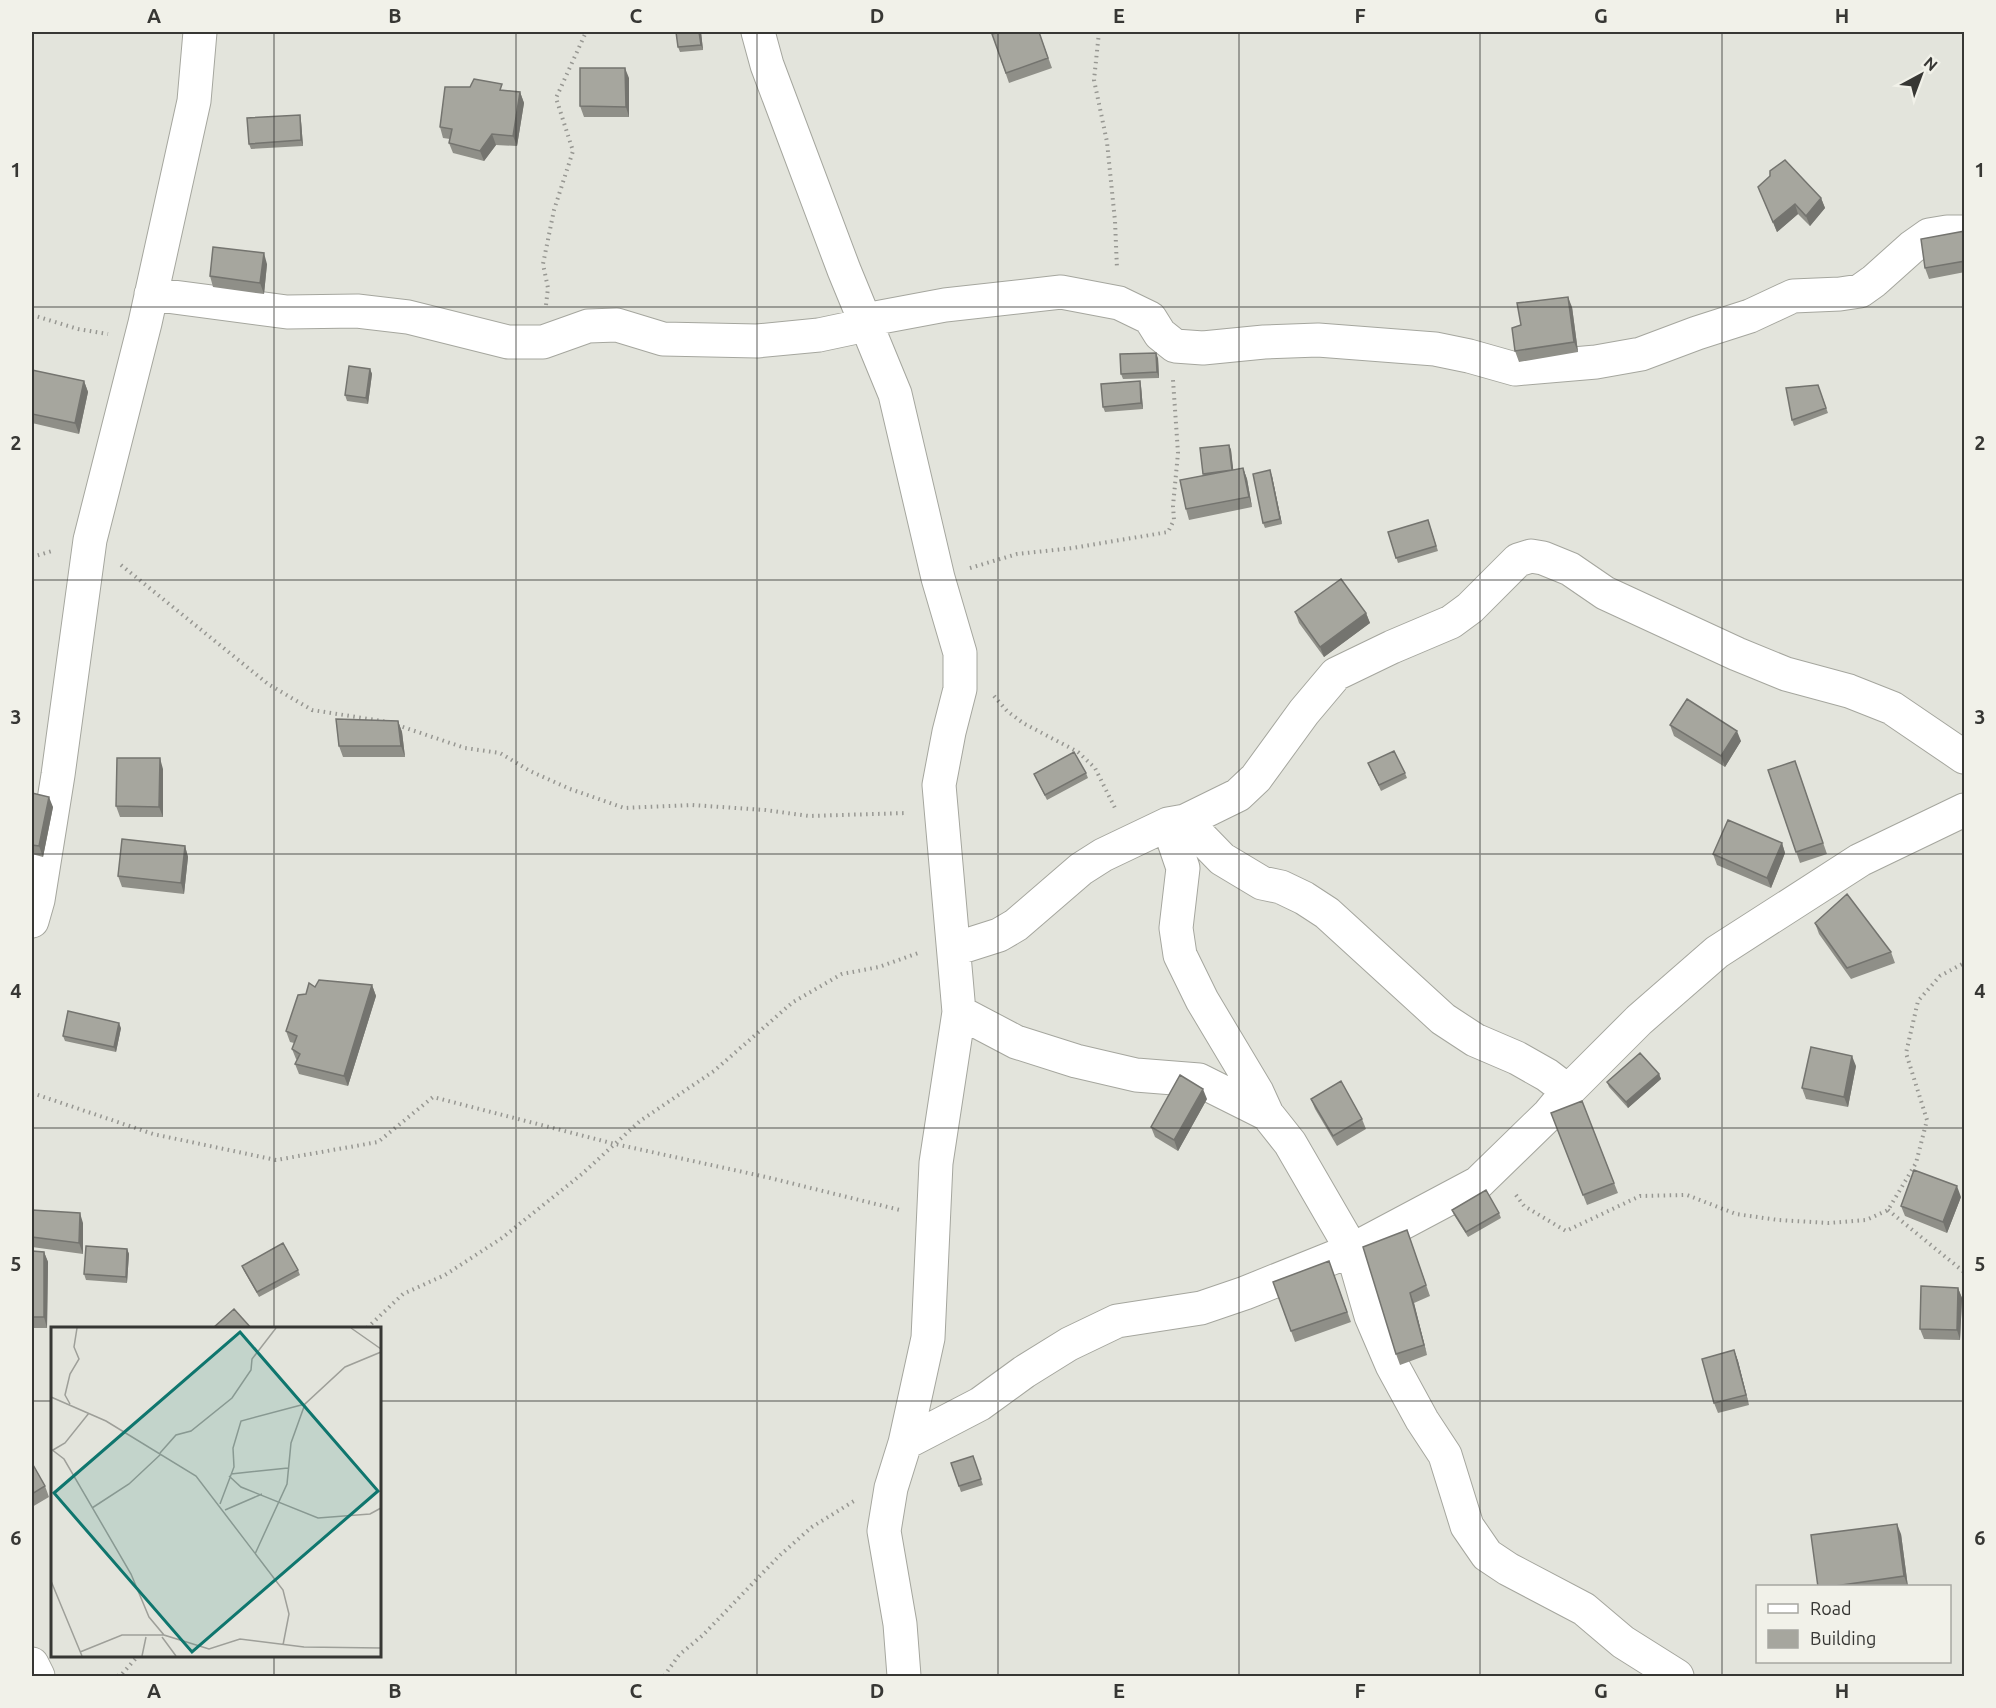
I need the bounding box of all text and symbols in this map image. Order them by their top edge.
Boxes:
text: A [147,4,161,27]
text: B [388,4,402,27]
text: C [630,4,643,27]
text: D [870,4,884,27]
text: E [1113,4,1125,27]
text: F [1354,4,1366,27]
text: G [1594,4,1608,27]
text: H [1835,4,1849,27]
north arrow [1891,45,1951,105]
text: N [1920,53,1941,74]
text: 1 [10,158,22,181]
text: 1 [1974,158,1986,181]
text: 2 [10,431,22,454]
text: 2 [1974,431,1986,454]
text: 3 [10,705,22,728]
text: 3 [1974,705,1986,728]
text: 4 [10,979,22,1002]
text: 4 [1974,979,1986,1002]
text: 5 [10,1252,22,1275]
text: 5 [1974,1252,1986,1275]
inset map [51,1327,381,1657]
text: 6 [10,1526,22,1549]
text: 6 [1974,1526,1986,1549]
legend [1756,1585,1951,1663]
text: Road [1810,1598,1852,1618]
text: Building [1810,1628,1876,1648]
text: A [147,1679,161,1702]
text: B [388,1679,402,1702]
text: C [630,1679,643,1702]
text: D [870,1679,884,1702]
text: E [1113,1679,1125,1702]
text: F [1354,1679,1366,1702]
text: G [1594,1679,1608,1702]
text: H [1835,1679,1849,1702]

